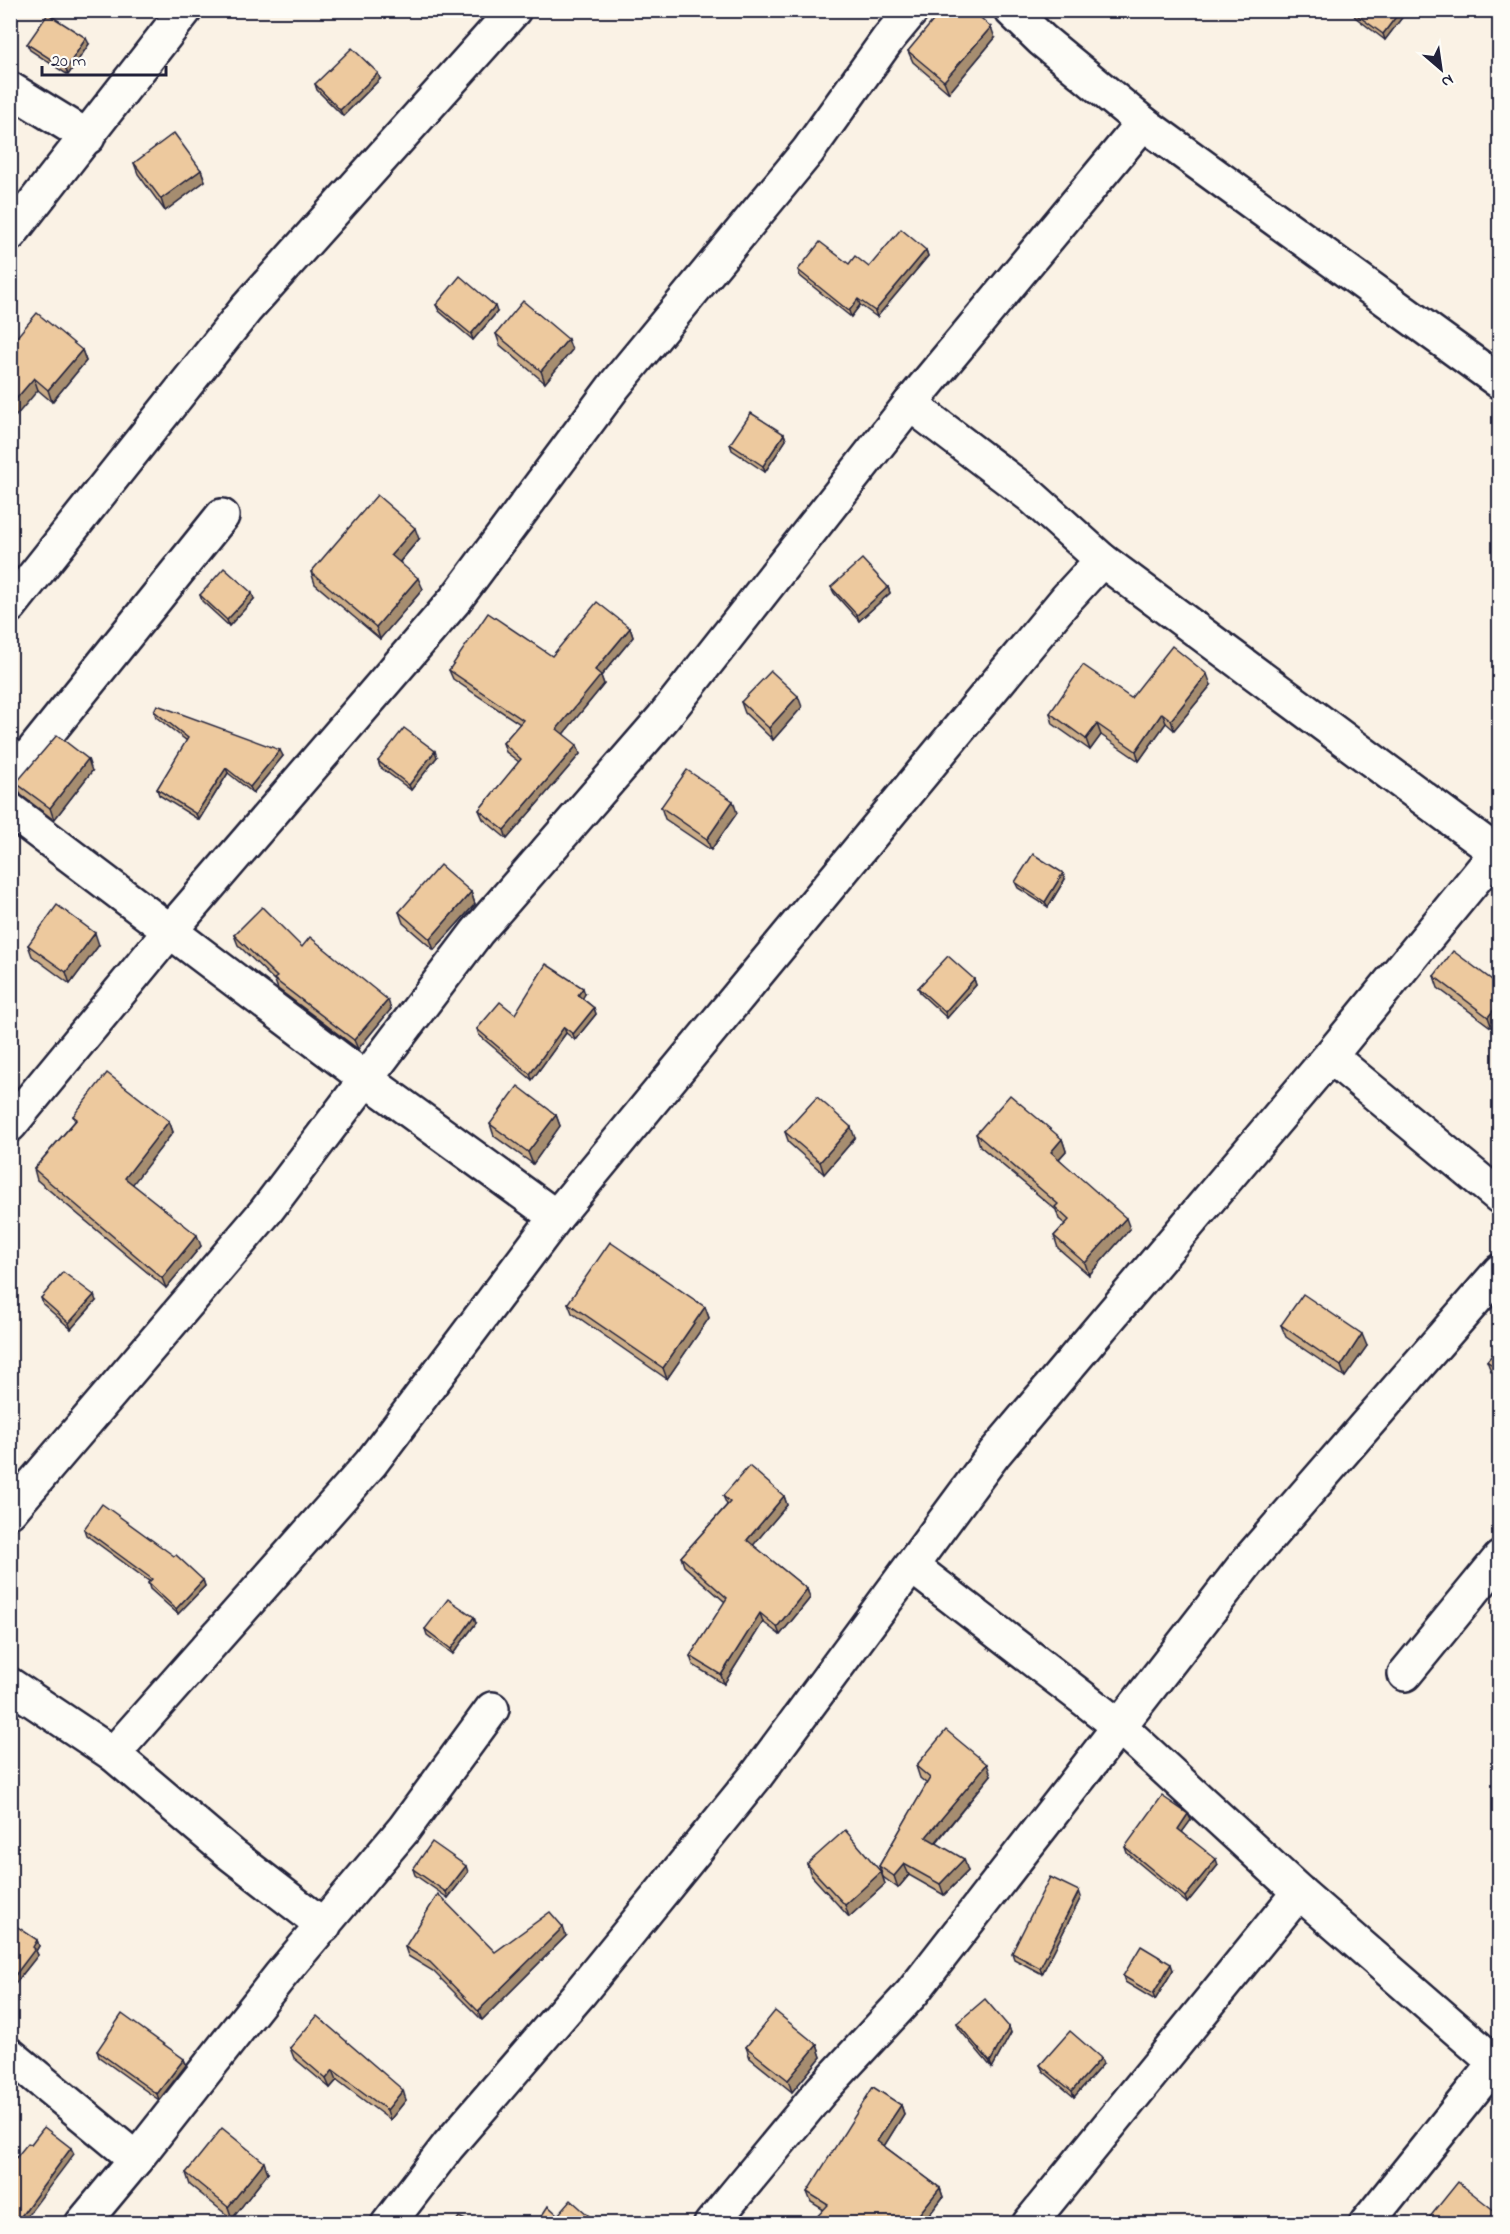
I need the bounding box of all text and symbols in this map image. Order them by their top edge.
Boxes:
scale bar [42,39,166,77]
north arrow [1411,39,1471,99]
text: 20 m [51,49,86,75]
text: N [1437,67,1458,94]

